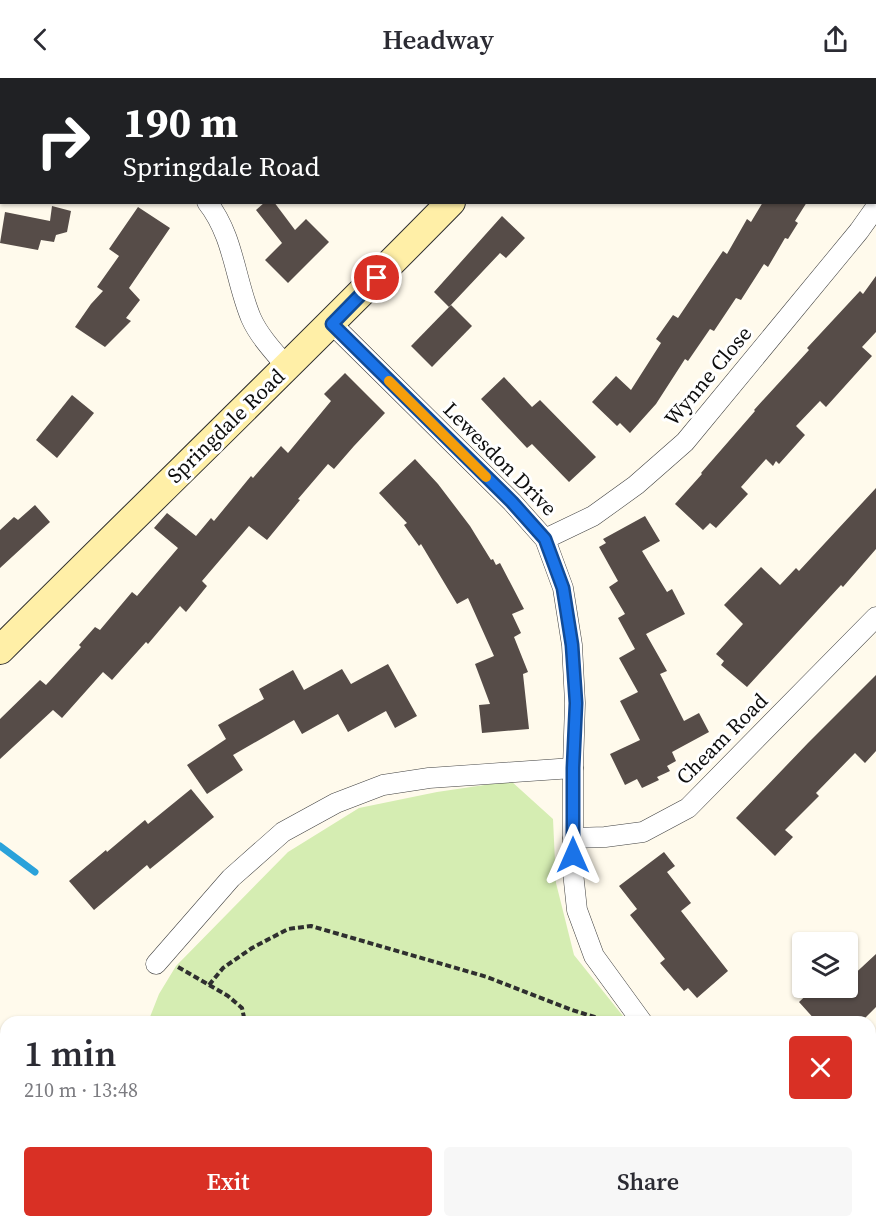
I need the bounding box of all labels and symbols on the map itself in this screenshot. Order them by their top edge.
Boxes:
pin [351,252,402,303]
street label: Wynne Close [657,320,758,432]
street label: Springdale Road [160,362,291,489]
street label: Lewesdon Drive [437,395,564,522]
street label: Cheam Road [670,686,774,791]
position arrow [541,823,605,887]

